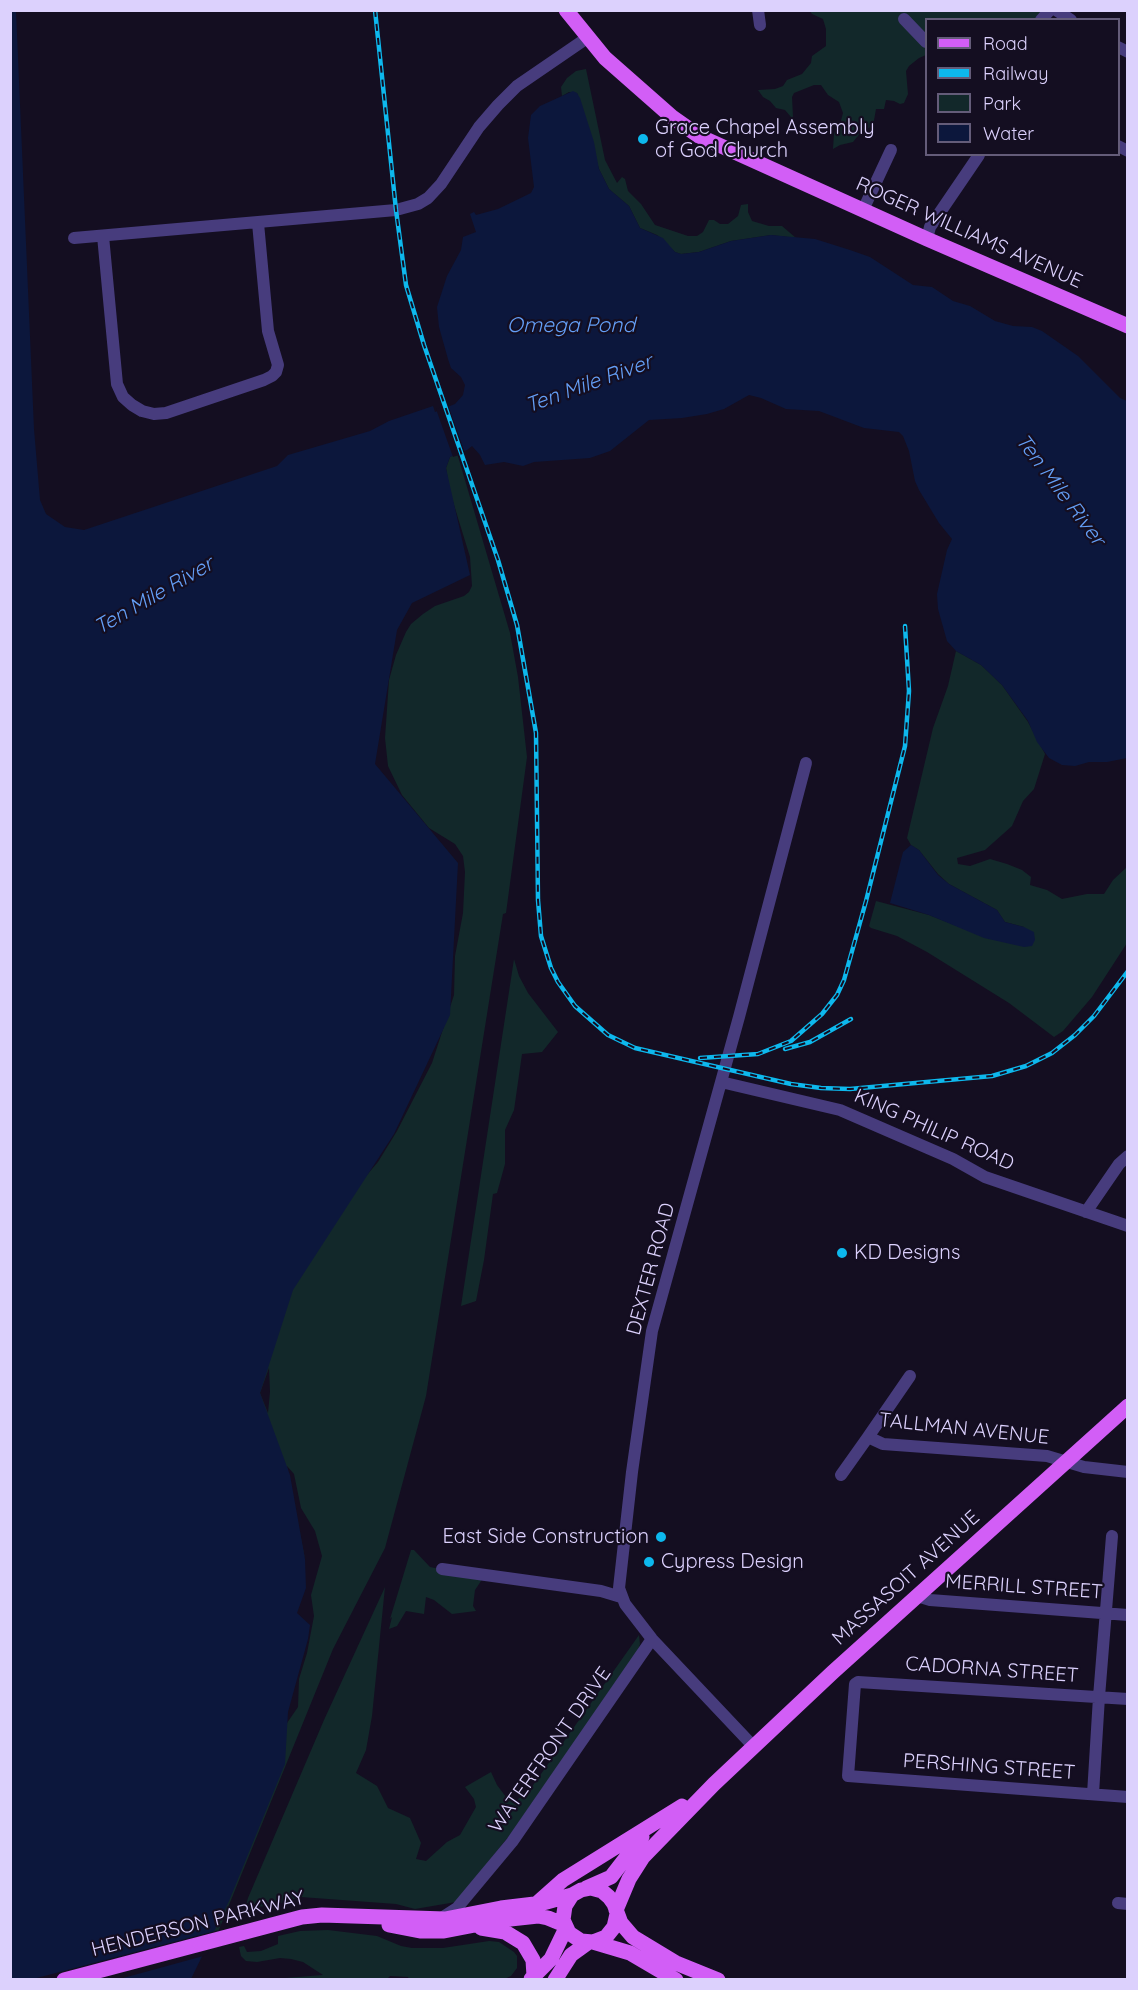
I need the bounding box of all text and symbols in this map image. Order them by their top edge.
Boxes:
legend [925,18,1120,156]
text: Road [983,32,1028,55]
text: Railway [983,62,1049,85]
text: Park [983,92,1021,115]
place label: Grace Chapel Assembly of God Church [655,116,875,163]
text: Water [983,122,1034,145]
marker: Grace Chapel Assembly of God Church [636,132,650,146]
street label: ROGER WILLIAMS AVENUE [852,172,1086,294]
water label: Omega Pond [507,313,635,339]
water label: Ten Mile River [522,349,656,419]
water label: Ten Mile River [1010,429,1110,551]
water label: Ten Mile River [90,552,218,640]
street label: KING PHILIP ROAD [850,1084,1018,1176]
street label: DEXTER ROAD [622,1200,680,1338]
place label: KD Designs [854,1241,960,1265]
marker: KD Designs [835,1246,849,1260]
street label: TALLMAN AVENUE [878,1408,1050,1450]
street label: MASSASOIT AVENUE [827,1506,985,1650]
place label: East Side Construction [443,1525,649,1549]
marker: East Side Construction [654,1530,668,1544]
place label: Cypress Design [661,1550,804,1574]
marker: Cypress Design [642,1555,656,1569]
street label: MERRILL STREET [944,1570,1104,1604]
street label: CADORNA STREET [905,1652,1079,1688]
street label: WATERFRONT DRIVE [484,1662,616,1838]
street label: PERSHING STREET [902,1749,1076,1785]
street label: HENDERSON PARKWAY [89,1886,307,1962]

